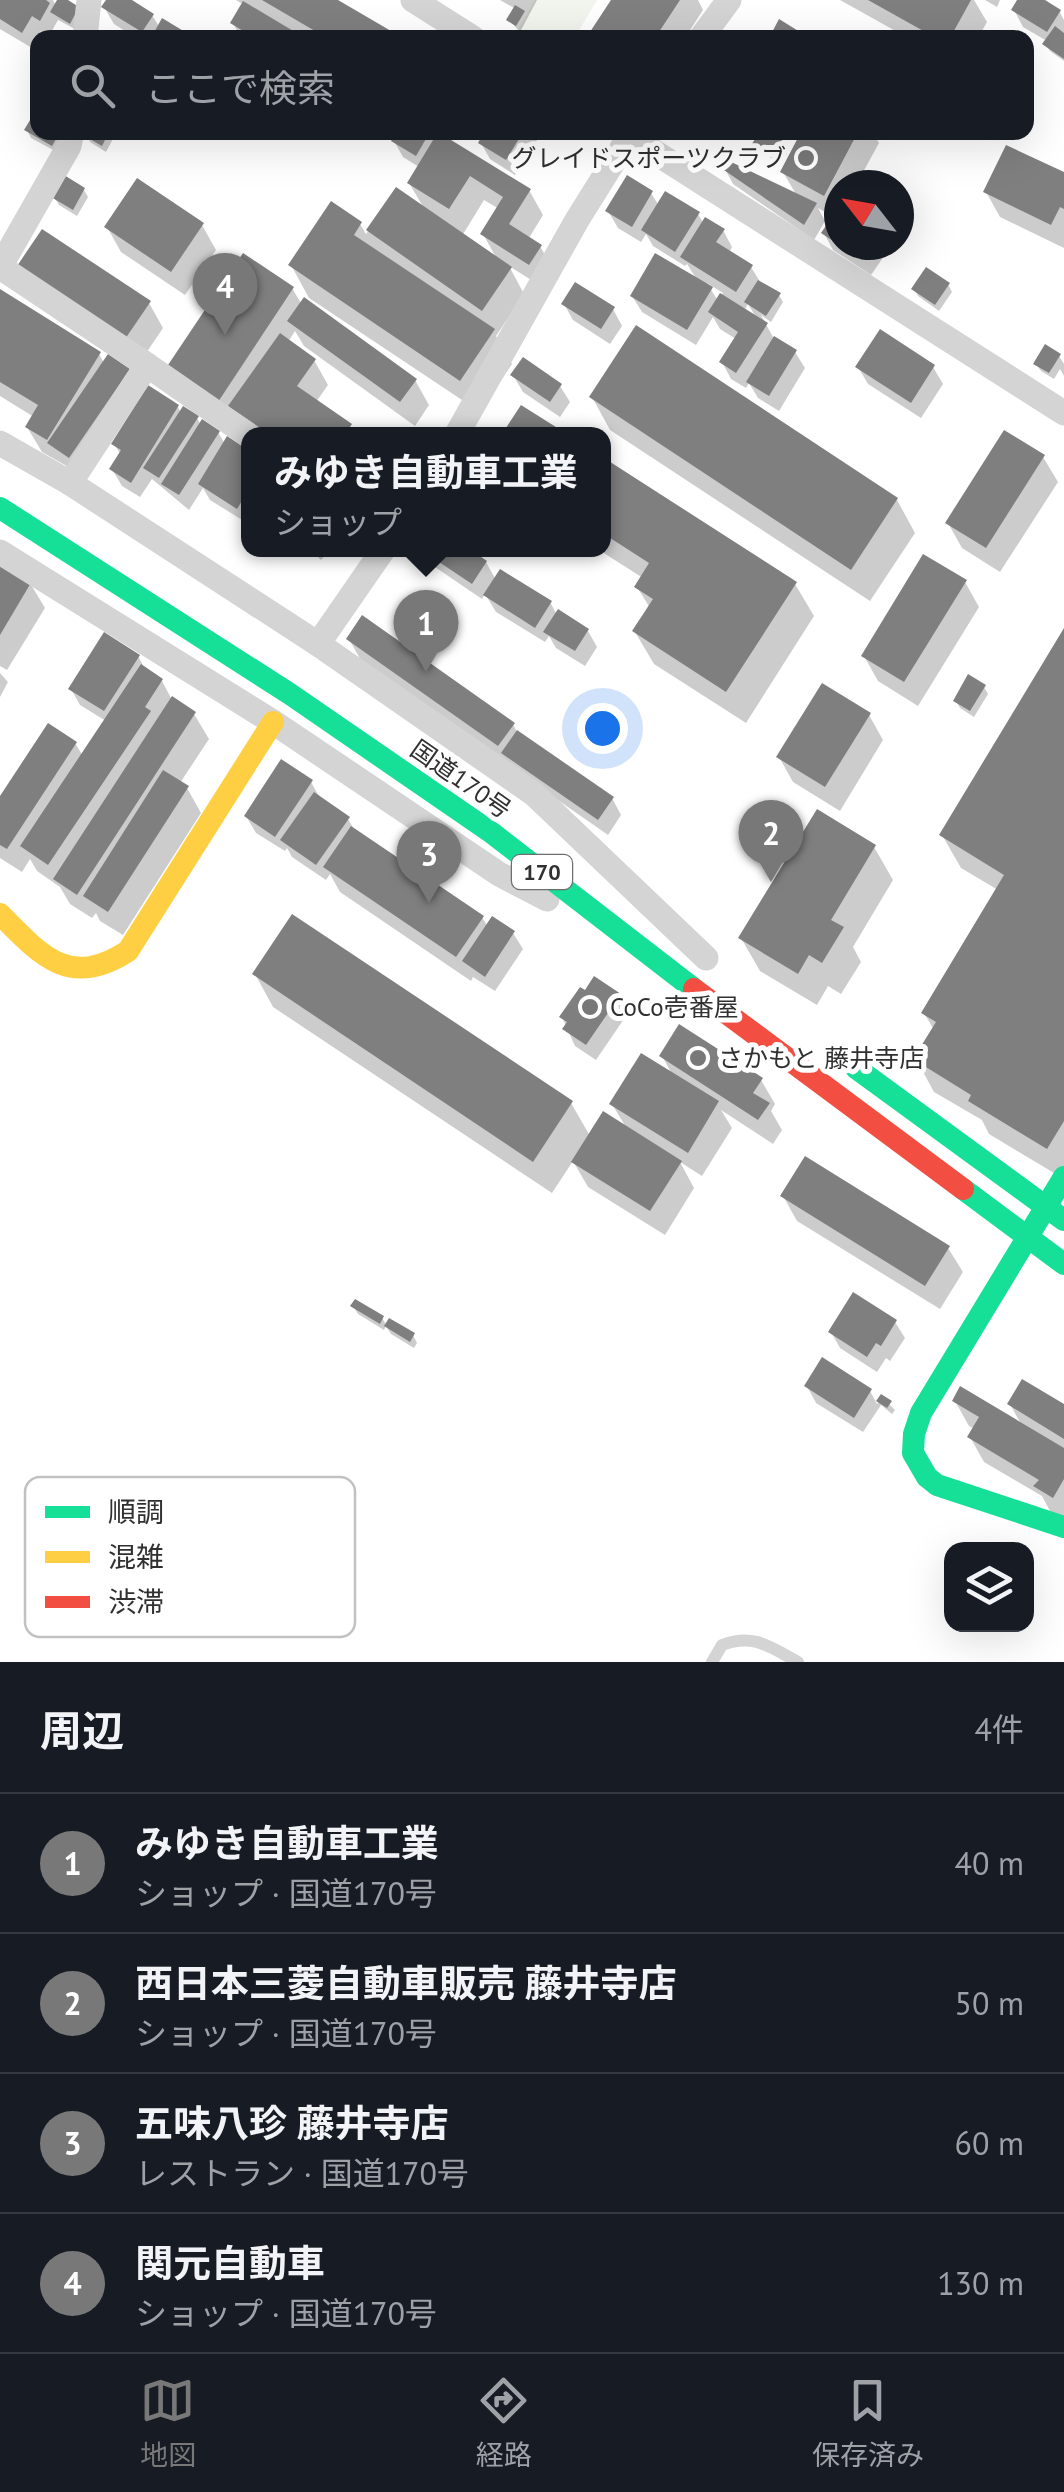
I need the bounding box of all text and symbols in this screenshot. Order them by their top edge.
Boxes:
search box [30,30,1034,140]
icon: search [65,58,120,113]
text: ここで検索 [145,63,335,112]
place label: グレイドスポーツクラブ [511,142,786,174]
marker: グレイドスポーツクラブ [795,147,817,169]
north arrow [824,170,914,260]
pin: 4 [192,252,258,335]
popup [241,427,611,557]
text: みゆき自動車工業 [274,447,578,496]
text: ショップ [274,501,402,543]
pin: 1 [394,590,458,672]
your location [577,703,628,754]
street label: 国道170号 [404,733,518,825]
pin: 2 [738,800,804,882]
pin: 3 [396,820,462,903]
road number: 170 [512,855,572,889]
place label: CoCo壱番屋 [610,991,739,1023]
marker: CoCo壱番屋 [579,996,601,1018]
place label: さかもと 藤井寺店 [718,1042,924,1074]
marker: さかもと 藤井寺店 [687,1047,709,1069]
legend [25,1477,355,1637]
text: 順調 [108,1493,164,1530]
text: 混雑 [108,1538,164,1575]
map controls [944,1542,1034,1632]
button: layers [944,1542,1034,1632]
text: 渋滞 [108,1583,164,1620]
text: 周辺 [40,1703,124,1758]
text: 4件 [975,1708,1024,1750]
text: みゆき自動車工業 [135,1818,439,1867]
text: 1 [63,1842,82,1884]
text: 40 m [955,1842,1024,1884]
text: ショップ · 国道170号 [135,1872,437,1914]
text: 西日本三菱自動車販売 藤井寺店 [135,1958,677,2007]
text: 2 [63,1982,82,2024]
text: 50 m [955,1982,1024,2024]
text: ショップ · 国道170号 [135,2012,437,2054]
text: 五味八珍 藤井寺店 [135,2098,449,2147]
text: 3 [63,2122,82,2164]
text: 60 m [955,2122,1024,2164]
text: レストラン · 国道170号 [135,2152,469,2194]
text: 関元自動車 [135,2238,325,2287]
text: 4 [63,2262,82,2304]
text: 130 m [937,2262,1024,2304]
text: ショップ · 国道170号 [135,2292,437,2334]
tab: 地図 [140,2373,196,2473]
tab: 経路 [476,2373,532,2473]
tab: 保存済み [812,2373,924,2473]

